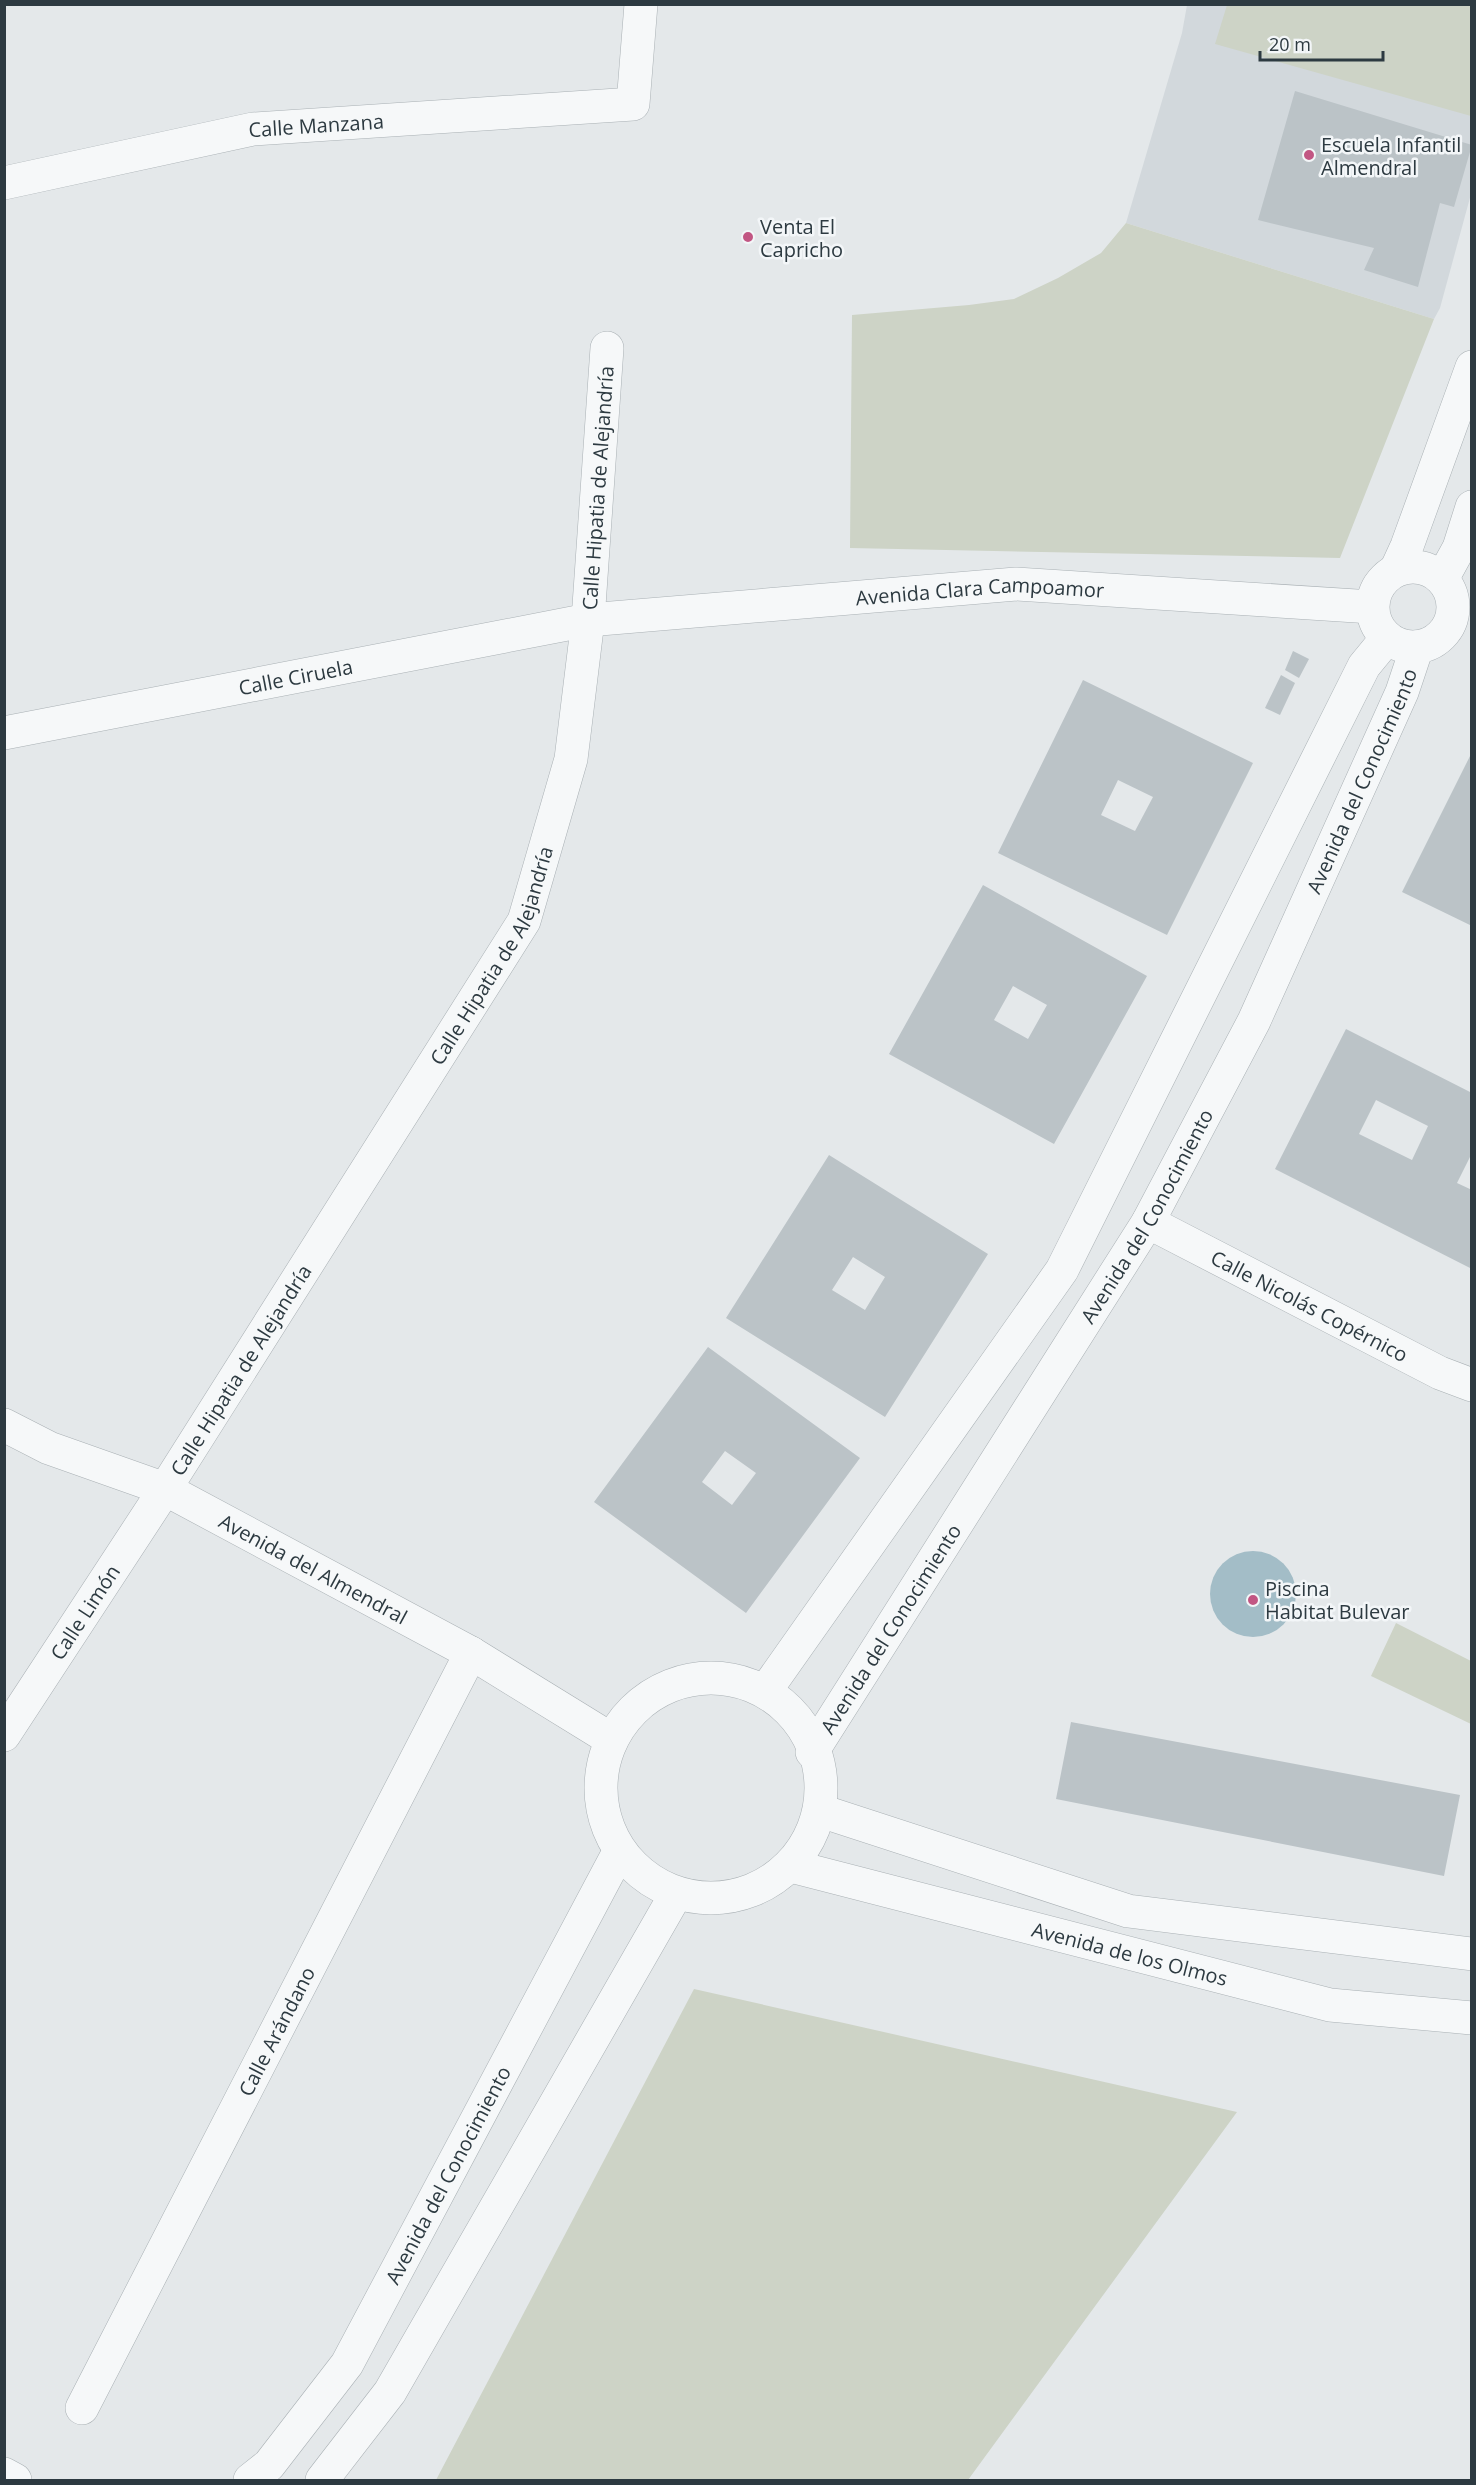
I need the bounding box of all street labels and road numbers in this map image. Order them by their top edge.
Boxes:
street label: Calle Manzana [248,107,385,143]
street label: Calle Hipatia de Alejandría [575,365,619,611]
street label: Avenida Clara Campoamor [854,570,1105,611]
street label: Calle Ciruela [236,652,355,701]
street label: Avenida del Conocimiento [1300,665,1422,897]
street label: Calle Hipatia de Alejandría [423,843,559,1070]
street label: Avenida del Conocimiento [1074,1104,1219,1328]
street label: Calle Nicolás Copérnico [1207,1243,1413,1368]
street label: Calle Hipatia de Alejandría [164,1259,317,1480]
street label: Avenida del Almendral [215,1507,412,1630]
street label: Avenida del Conocimiento [814,1519,967,1739]
street label: Calle Limón [43,1559,126,1665]
street label: Avenida de los Olmos [1029,1915,1231,1992]
street label: Calle Arándano [232,1962,321,2100]
street label: Avenida del Conocimiento [378,2061,516,2289]

